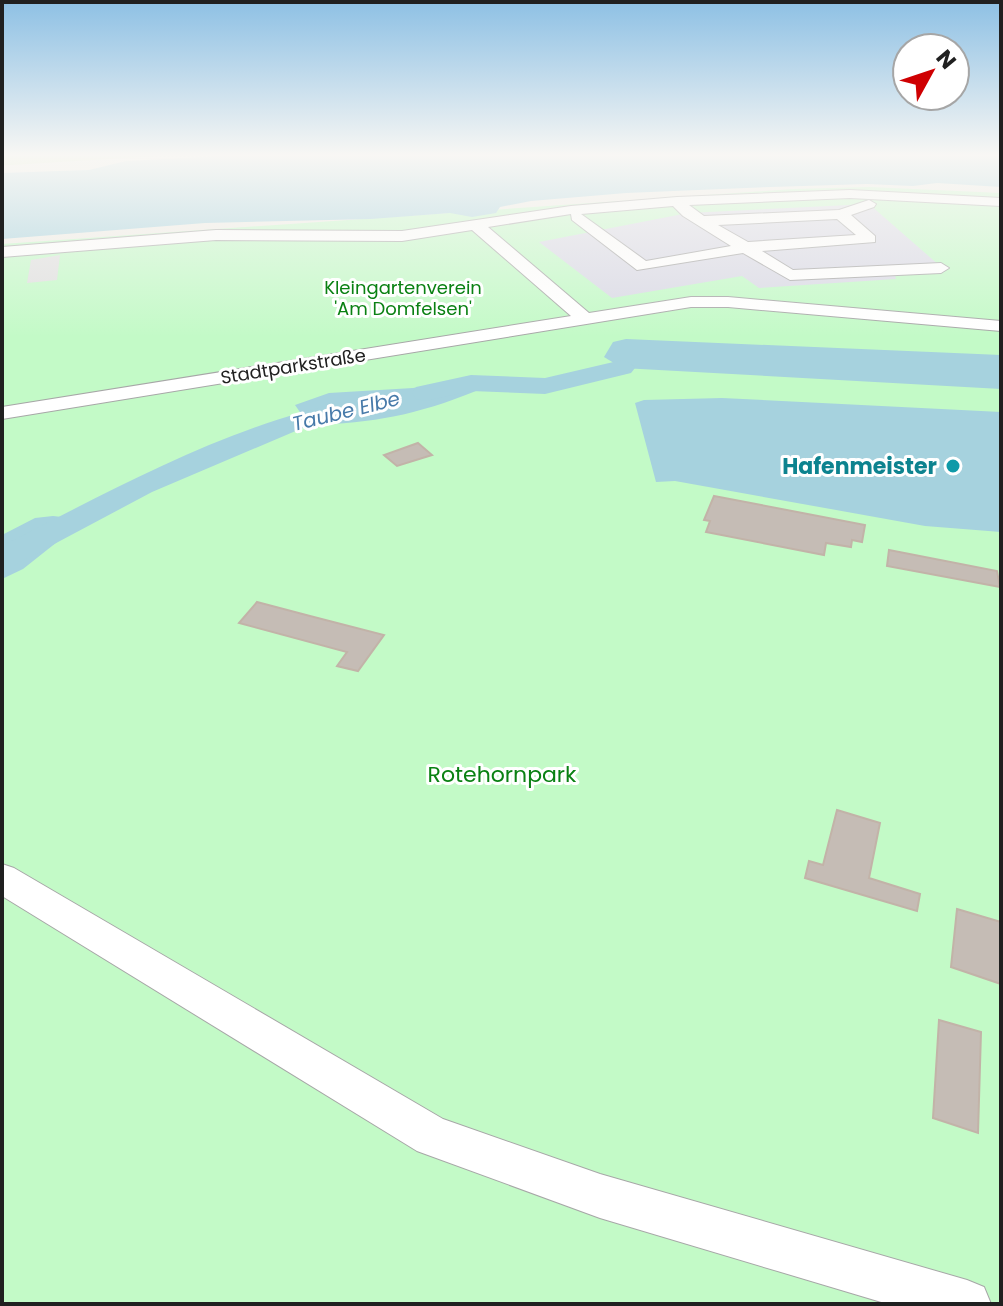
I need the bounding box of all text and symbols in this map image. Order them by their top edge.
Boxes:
north arrow [891,32,971,112]
text: N [929,43,963,76]
park label: Kleingartenverein 'Am Domfelsen' [324,275,482,321]
street label: Stadtparkstraße [219,342,367,390]
water label: Taube Elbe [289,384,403,438]
place label: Hafenmeister [782,451,937,482]
marker: Hafenmeister [944,457,962,475]
park label: Rotehornpark [428,759,577,790]

